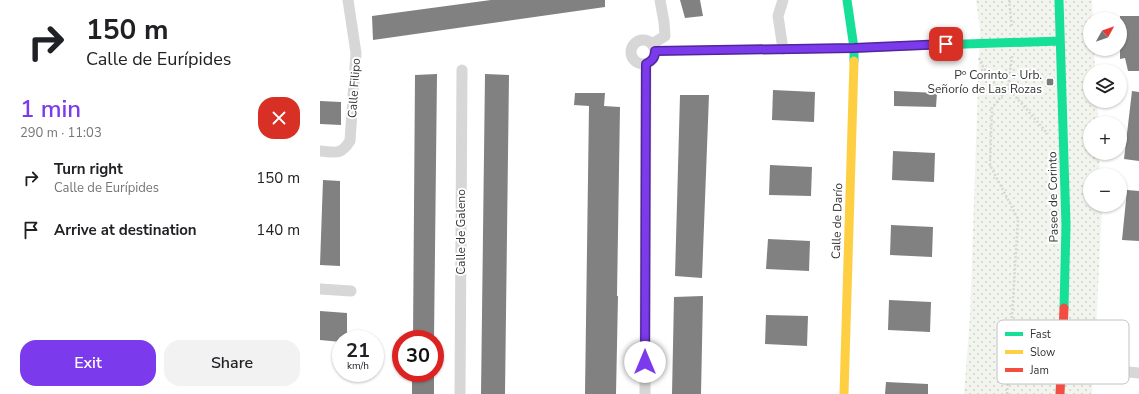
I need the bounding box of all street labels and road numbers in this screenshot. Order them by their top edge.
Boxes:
street label: Calle Filipo [344,57,364,119]
street label: Paseo de Corinto [1044,151,1062,243]
street label: Calle de Darío [828,182,846,259]
street label: Calle de Galeno [453,189,469,275]

